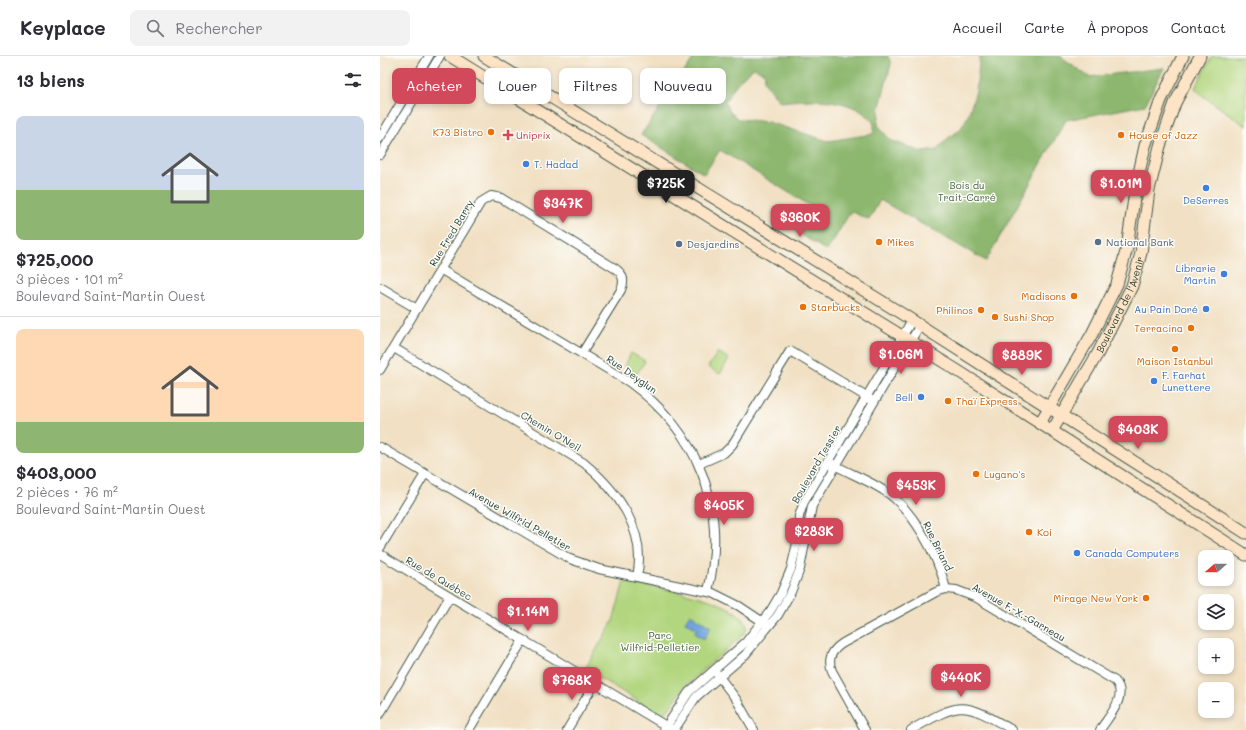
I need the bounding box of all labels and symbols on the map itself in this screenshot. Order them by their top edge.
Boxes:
place label: K73 Bistro [433,125,483,139]
marker: K73 Bistro [486,127,496,137]
place label: Uniprix [516,128,551,142]
place label: House of Jazz [1129,128,1198,142]
marker: Uniprix [503,130,513,140]
marker: House of Jazz [1116,130,1126,140]
place label: T. Hadad [534,157,578,171]
marker: T. Hadad [521,159,531,169]
pin: $725K [638,170,694,204]
pin: $1.01M [1088,170,1154,204]
park label: Bois du Trait-Carré [938,178,996,204]
marker: DeSerres [1201,183,1211,193]
pin: $347K [535,190,591,224]
place label: DeSerres [1183,193,1229,207]
street label: Rue Fred Barry [426,197,476,269]
pin: $360K [772,204,828,238]
place label: Mikes [887,235,915,249]
place label: National Bank [1106,235,1174,249]
place label: Desjardins [687,237,739,251]
marker: Mikes [874,237,884,247]
marker: National Bank [1093,237,1103,247]
marker: Desjardins [674,239,684,249]
street label: Boulevard de l'Avenir [1092,255,1147,355]
place label: Librarie Martin [1176,261,1216,287]
marker: Librarie Martin [1219,269,1229,279]
place label: Madisons [1021,289,1066,303]
marker: Madisons [1069,291,1079,301]
place label: Starbucks [811,300,860,314]
marker: Starbucks [798,302,808,312]
place label: Au Pain Doré [1134,302,1198,316]
place label: Philinos [936,303,973,317]
marker: Au Pain Doré [1201,304,1211,314]
marker: Philinos [976,305,986,315]
place label: Sushi Shop [1003,310,1054,324]
marker: Sushi Shop [990,312,1000,322]
place label: Terracina [1134,321,1183,335]
marker: Terracina [1186,323,1196,333]
pin: $1.06M [868,341,934,375]
pin: $889K [994,342,1050,376]
marker: Maison Istanbul [1170,344,1180,354]
street label: Rue Deyglun [604,351,660,397]
place label: Maison Istanbul [1137,354,1213,368]
place label: F. Farhat Lunettere [1162,368,1211,394]
marker: F. Farhat Lunettere [1149,376,1159,386]
place label: Bell [896,390,913,404]
marker: Bell [916,392,926,402]
place label: Thaï Express [956,394,1018,408]
marker: Thaï Express [943,396,953,406]
street label: Chemin O'Neil [518,407,584,455]
pin: $403K [1110,416,1166,450]
street label: Boulevard Tessier [788,422,844,506]
place label: Lugano's [984,467,1025,481]
marker: Lugano's [971,469,981,479]
pin: $453K [888,472,944,506]
street label: Avenue Wilfrid Pelletier [466,484,574,554]
pin: $405K [696,492,752,526]
pin: $283K [786,518,842,552]
street label: Rue Briand [920,519,956,573]
place label: Koi [1037,525,1052,539]
marker: Koi [1024,527,1034,537]
place label: Canada Computers [1085,546,1179,560]
marker: Canada Computers [1072,548,1082,558]
north arrow [1198,550,1234,586]
street label: Rue de Québec [403,553,475,603]
street label: Avenue F.-X.-Garneau [970,580,1068,644]
place label: Mirage New York [1053,591,1138,605]
marker: Mirage New York [1141,593,1151,603]
pin: $1.14M [495,598,561,632]
park label: Parc Wilfrid-Pelletier [620,628,700,654]
pin: $440K [933,664,989,698]
pin: $768K [544,667,600,701]

